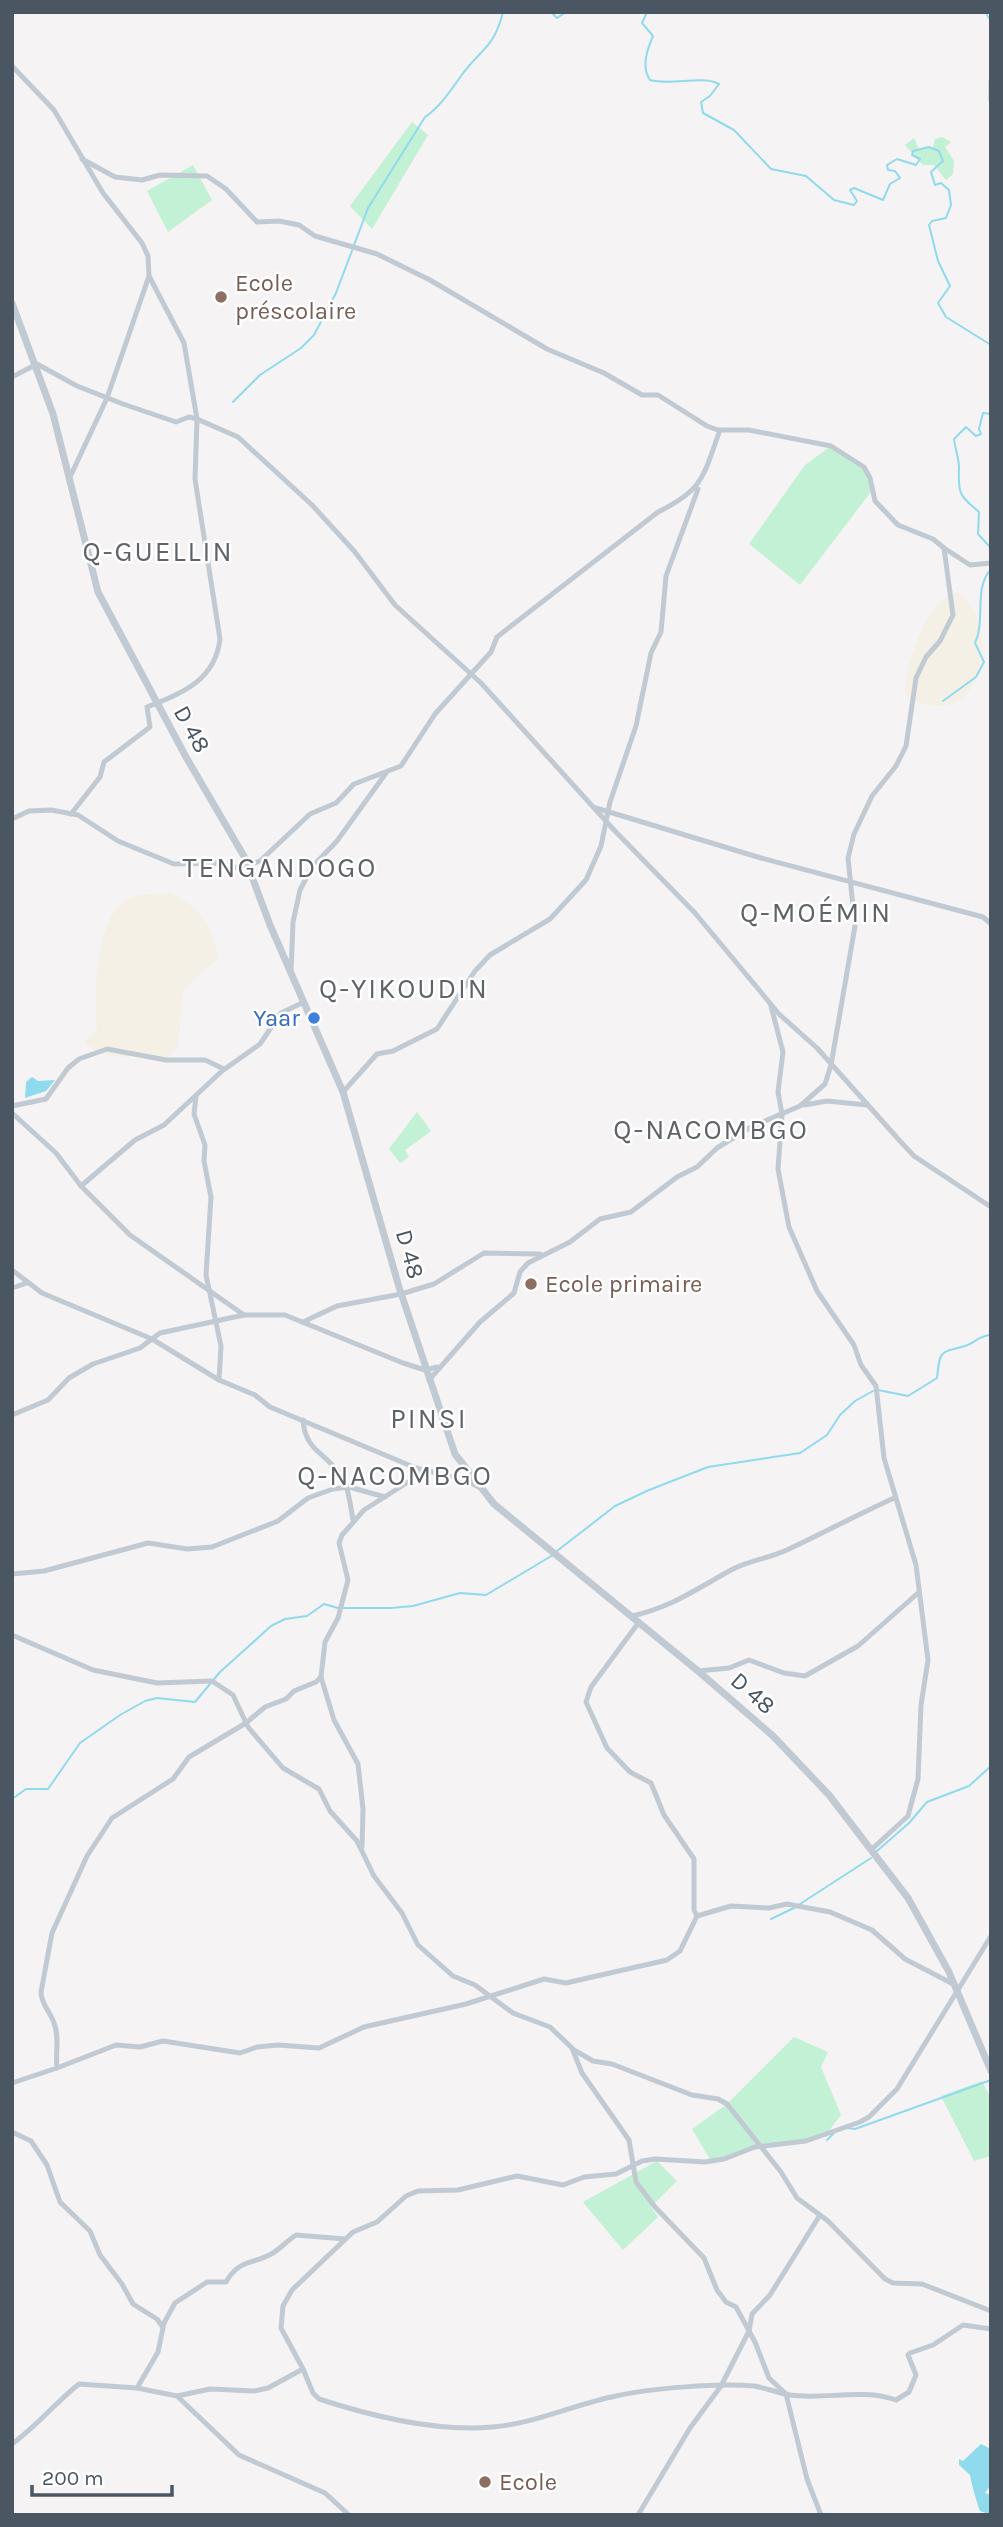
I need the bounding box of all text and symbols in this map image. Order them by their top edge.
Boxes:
place label: Ecole préscolaire [235,269,356,325]
marker: Ecole préscolaire [213,289,229,305]
district label: Q-GUELLIN [82,535,234,568]
street label: D 48 [168,700,216,758]
district label: TENGANDOGO [183,851,377,884]
district label: Q-MOÉMIN [740,895,892,929]
district label: Q-YIKOUDIN [319,972,489,1005]
place label: Yaar [253,1004,300,1032]
marker: Yaar [306,1010,322,1026]
district label: Q-NACOMBGO [613,1113,809,1146]
street label: D 48 [390,1226,430,1282]
place label: Ecole primaire [545,1270,702,1298]
marker: Ecole primaire [523,1276,539,1292]
district label: PINSI [390,1402,468,1435]
district label: Q-NACOMBGO [297,1459,493,1492]
street label: D 48 [725,1666,781,1720]
scale bar [32,2454,172,2498]
text: 200 m [42,2466,104,2490]
place label: Ecole [499,2468,557,2496]
marker: Ecole [477,2474,493,2490]

